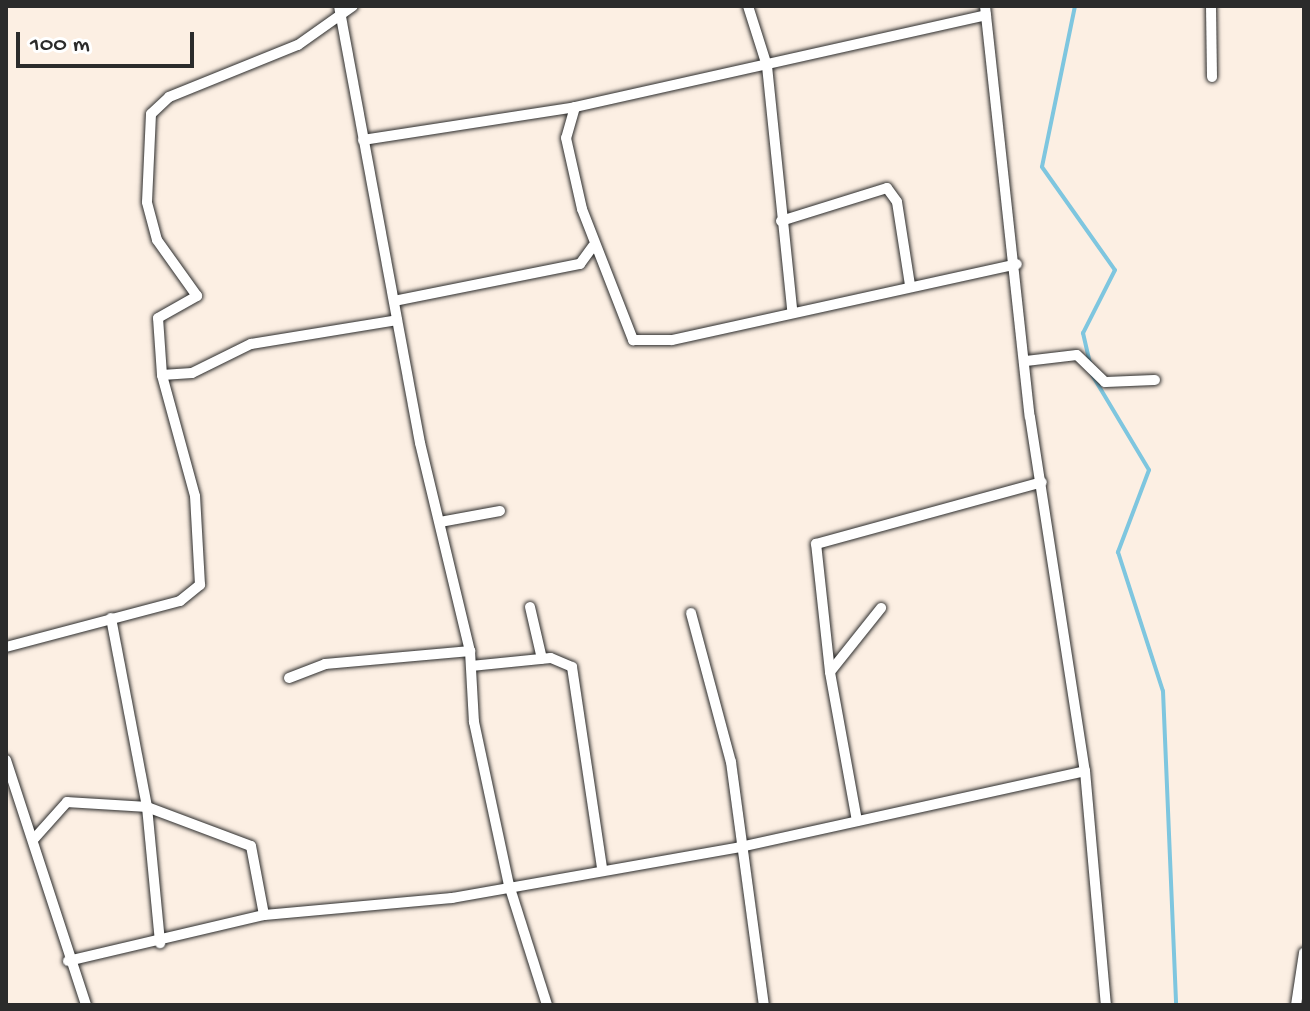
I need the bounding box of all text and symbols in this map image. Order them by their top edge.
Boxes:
scale bar [20,16,198,66]
text: 100 m [30,31,90,60]

